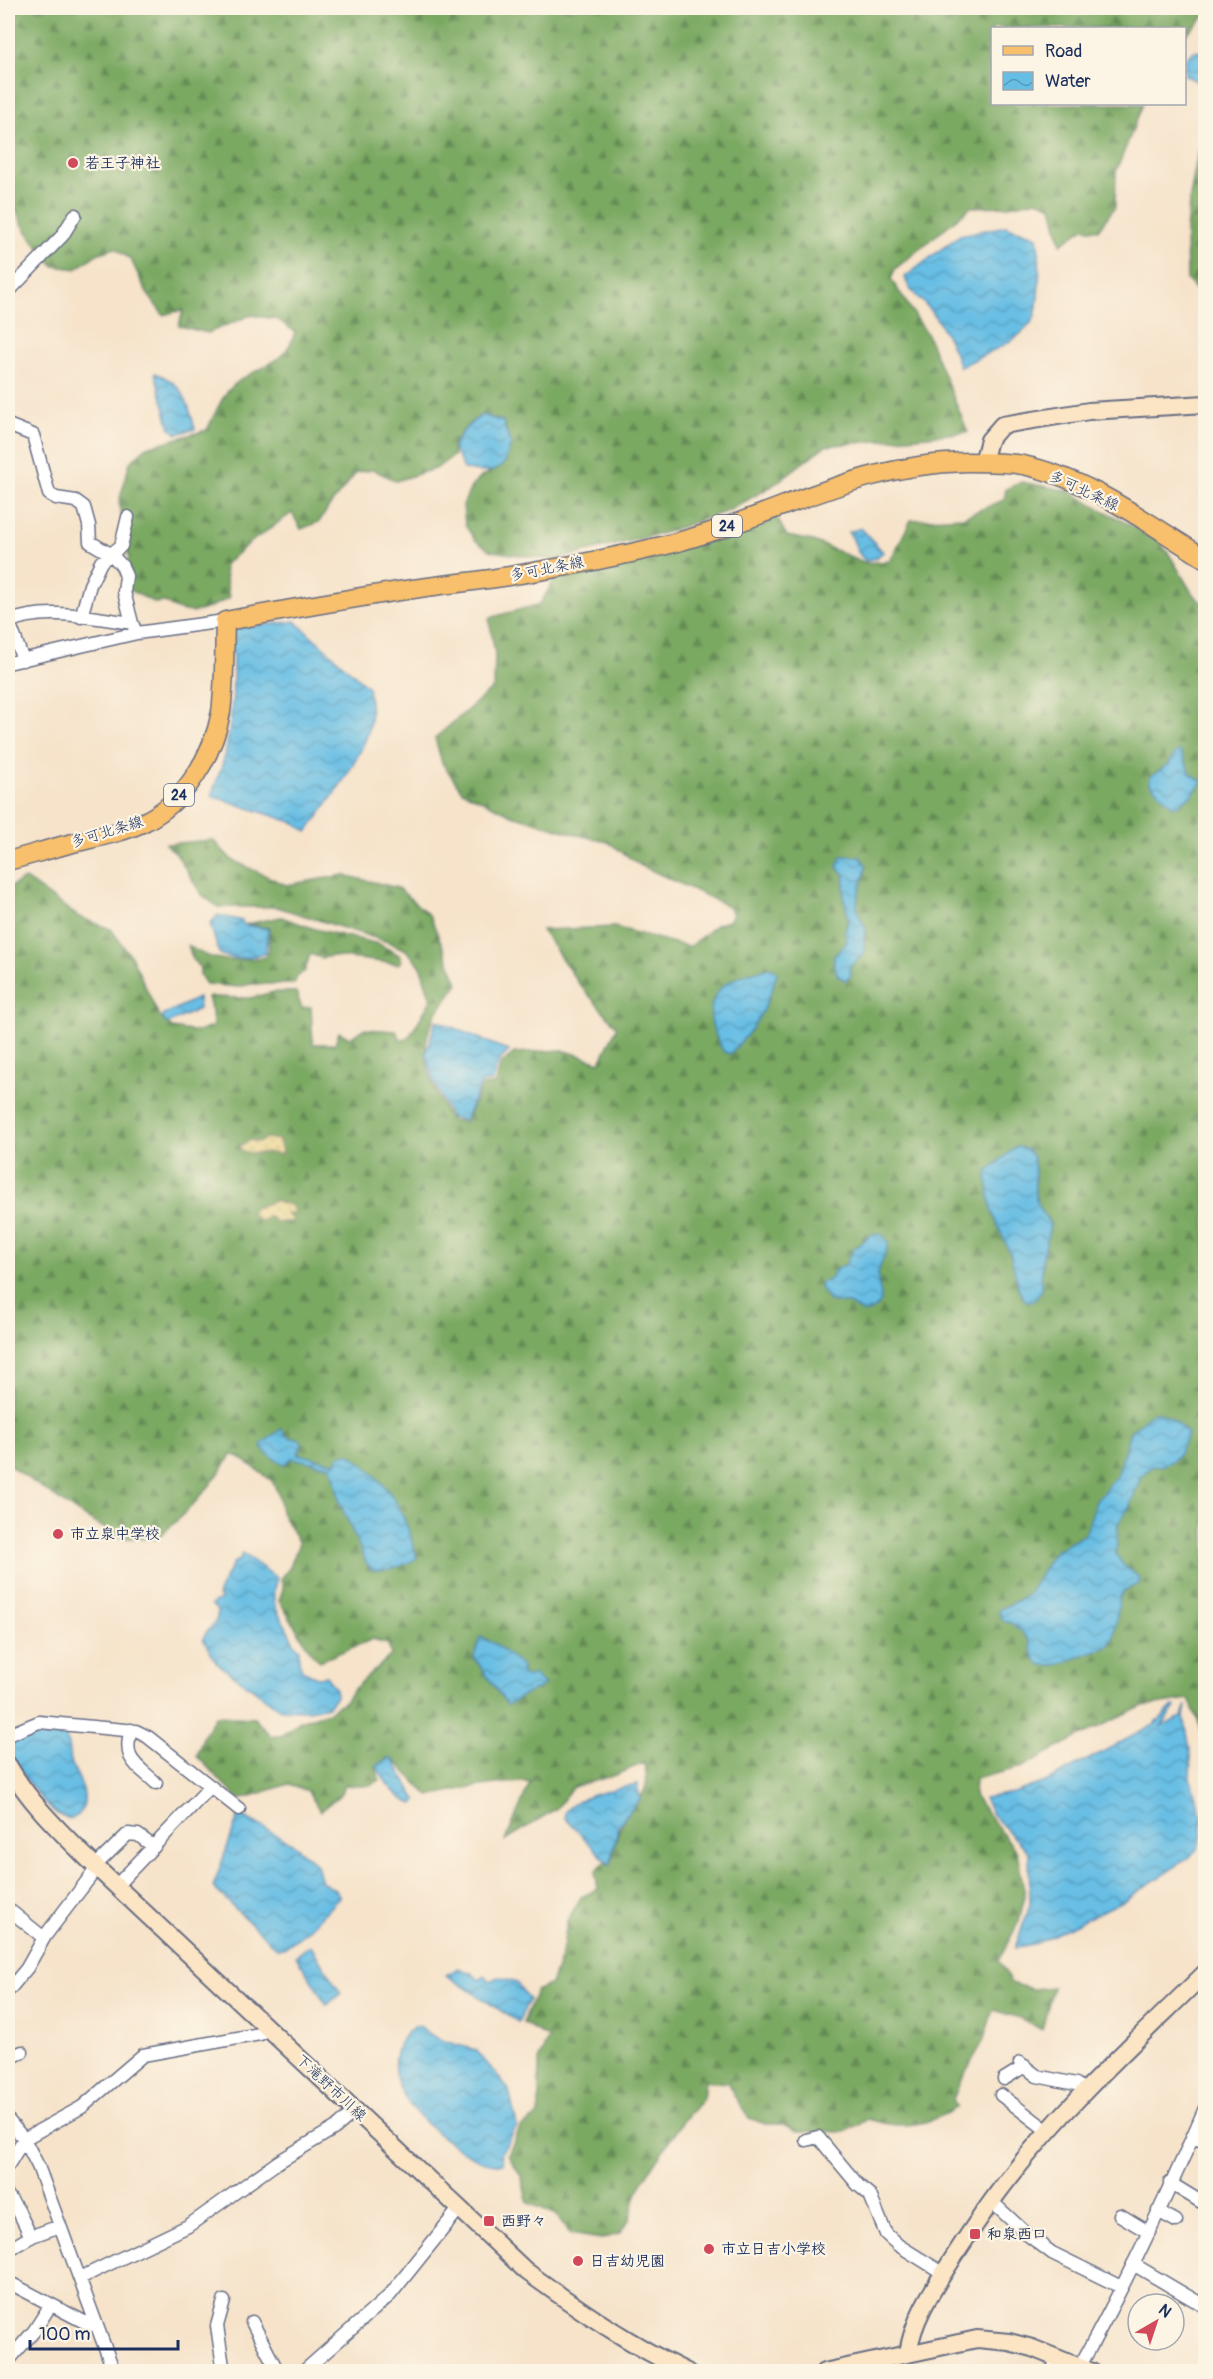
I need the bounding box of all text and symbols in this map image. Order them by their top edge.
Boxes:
legend [991,27,1186,105]
text: Road [1045,40,1082,63]
text: Water [1045,70,1091,93]
place label: 若王子神社 [85,154,160,173]
marker: 若王子神社 [66,156,80,170]
street label: 多可北条線 [1046,467,1122,515]
road number: 24 [712,515,742,537]
street label: 多可北条線 [508,553,586,585]
road number: 24 [164,784,194,806]
street label: 多可北条線 [68,812,146,852]
place label: 市立泉中学校 [70,1525,160,1544]
marker: 市立泉中学校 [51,1527,65,1541]
street label: 下滝野市川線 [292,2050,370,2126]
place label: 西野々 [501,2212,546,2231]
marker: 西野々 [482,2214,496,2228]
place label: 和泉西口 [987,2225,1047,2244]
marker: 和泉西口 [968,2227,982,2241]
place label: 市立日吉小学校 [721,2240,826,2259]
marker: 市立日吉小学校 [702,2242,716,2256]
place label: 日吉幼児園 [590,2252,665,2271]
marker: 日吉幼児園 [571,2254,585,2268]
north arrow [1126,2292,1186,2352]
text: N [1154,2300,1175,2322]
scale bar [30,2313,178,2351]
text: 100 m [39,2323,91,2346]

